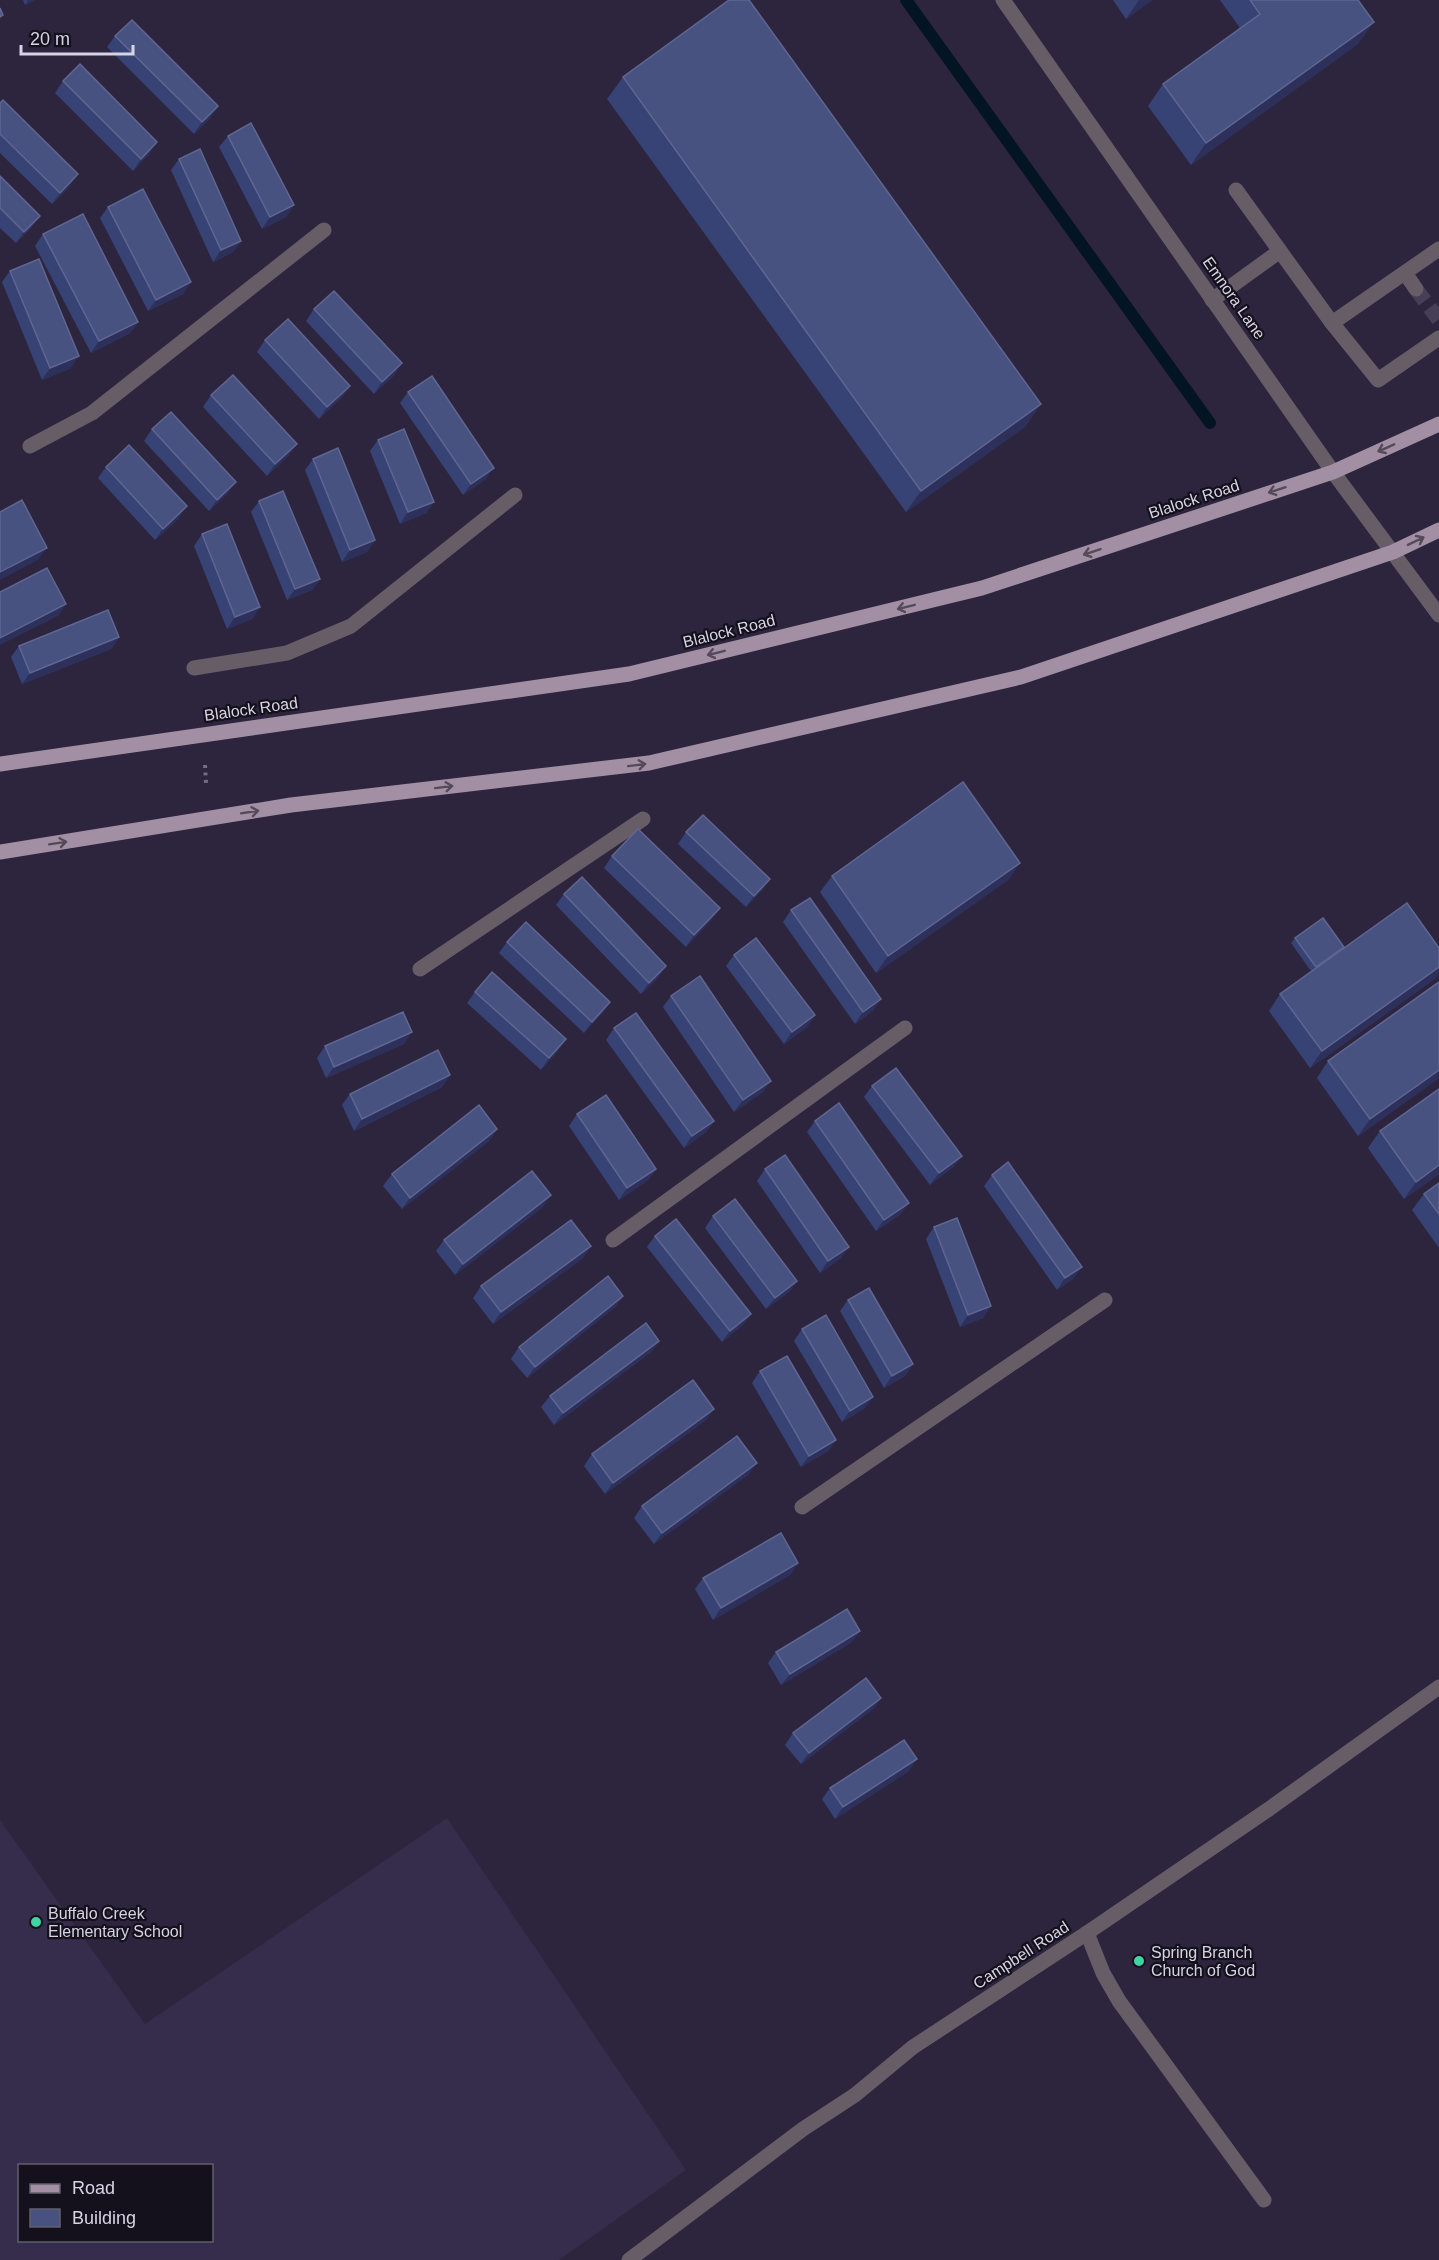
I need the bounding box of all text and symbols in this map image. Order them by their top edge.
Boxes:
scale bar [21,18,134,56]
text: 20 m [30,29,70,49]
street label: Emnora Lane [1199,254,1269,342]
one-way arrow [1377,443,1396,454]
street label: Blalock Road [1147,476,1241,522]
one-way arrow [1268,485,1287,496]
one-way arrow [1407,535,1425,547]
one-way arrow [1083,547,1102,558]
one-way arrow [896,601,915,613]
street label: Blalock Road [681,611,777,651]
one-way arrow [707,648,726,660]
street label: Blalock Road [203,694,299,724]
one-way arrow [627,759,647,770]
one-way arrow [433,782,453,793]
one-way arrow [240,806,260,817]
one-way arrow [47,837,67,848]
place label: Buffalo Creek Elementary School [48,1905,182,1940]
marker: Buffalo Creek Elementary School [29,1915,43,1929]
street label: Campbell Road [970,1918,1072,1992]
place label: Spring Branch Church of God [1151,1944,1255,1979]
marker: Spring Branch Church of God [1132,1954,1146,1968]
legend [18,2164,213,2242]
text: Road [72,2178,115,2198]
text: Building [72,2208,136,2228]

